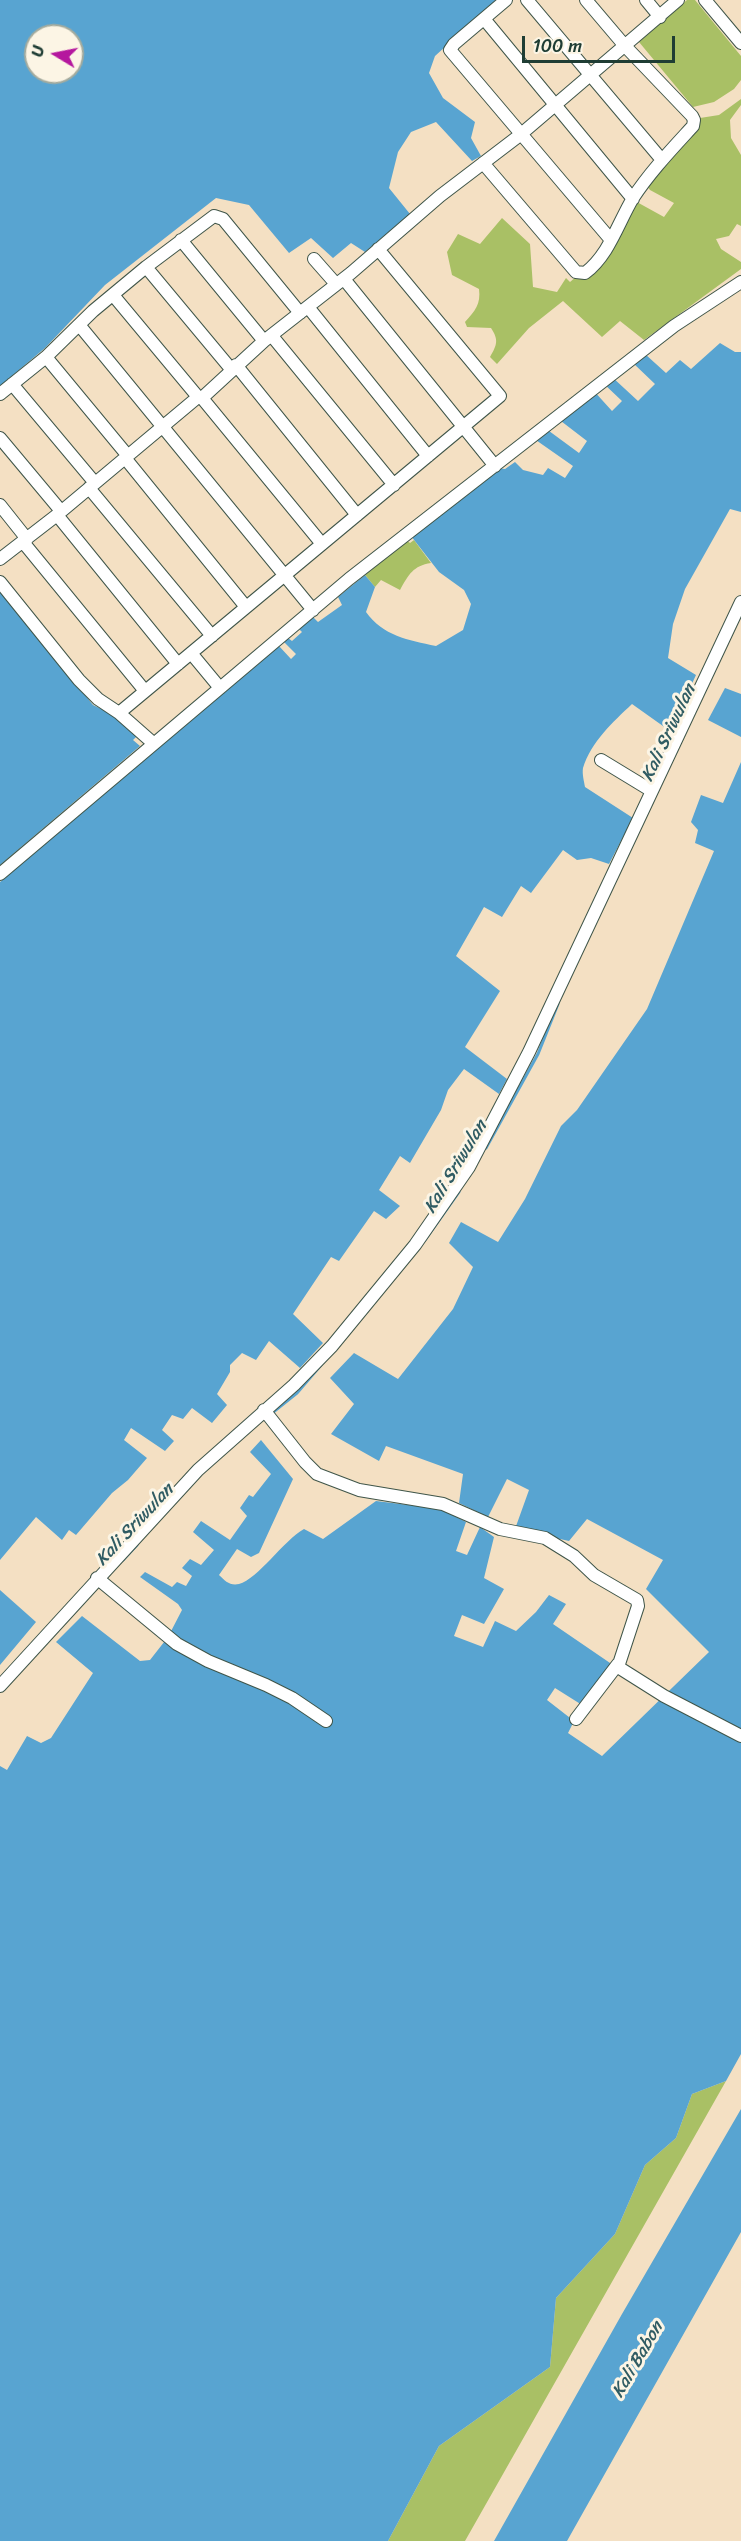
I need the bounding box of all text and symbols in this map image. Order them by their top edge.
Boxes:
north arrow [24,24,84,84]
scale bar [525,24,678,62]
text: 100 m [533,30,582,62]
text: U [23,43,53,59]
water label: Kali Sriwulan [637,681,701,785]
water label: Kali Sriwulan [420,1117,492,1217]
water label: Kali Sriwulan [92,1479,178,1571]
water label: Kali Babon [608,2318,668,2402]

